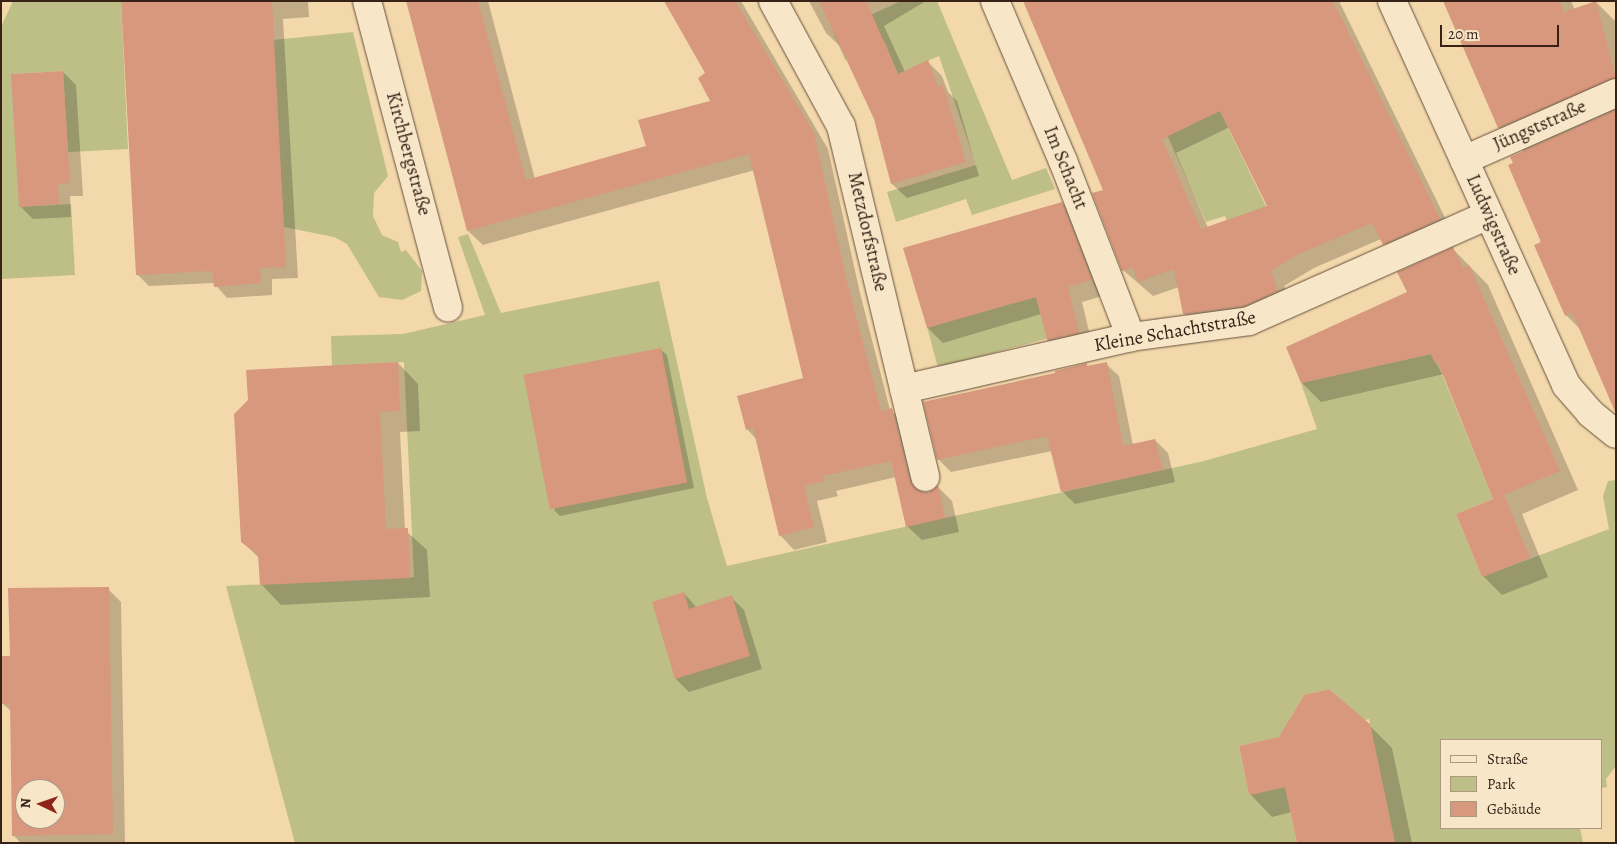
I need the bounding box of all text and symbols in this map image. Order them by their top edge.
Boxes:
scale bar [1442,15,1561,47]
text: 20 m [1448,24,1479,44]
street label: Kirchbergstraße [381,90,435,218]
street label: Jüngststraße [1490,95,1590,157]
street label: Im Schacht [1038,123,1092,213]
street label: Metzdorfstraße [842,170,892,294]
street label: Ludwigstraße [1461,171,1525,279]
street label: Kleine Schachtstraße [1092,307,1258,357]
legend [1440,739,1602,829]
text: Straße [1487,749,1528,769]
text: Park [1487,774,1515,794]
north arrow [15,779,65,829]
text: N [16,798,35,809]
text: Gebäude [1487,799,1541,819]

